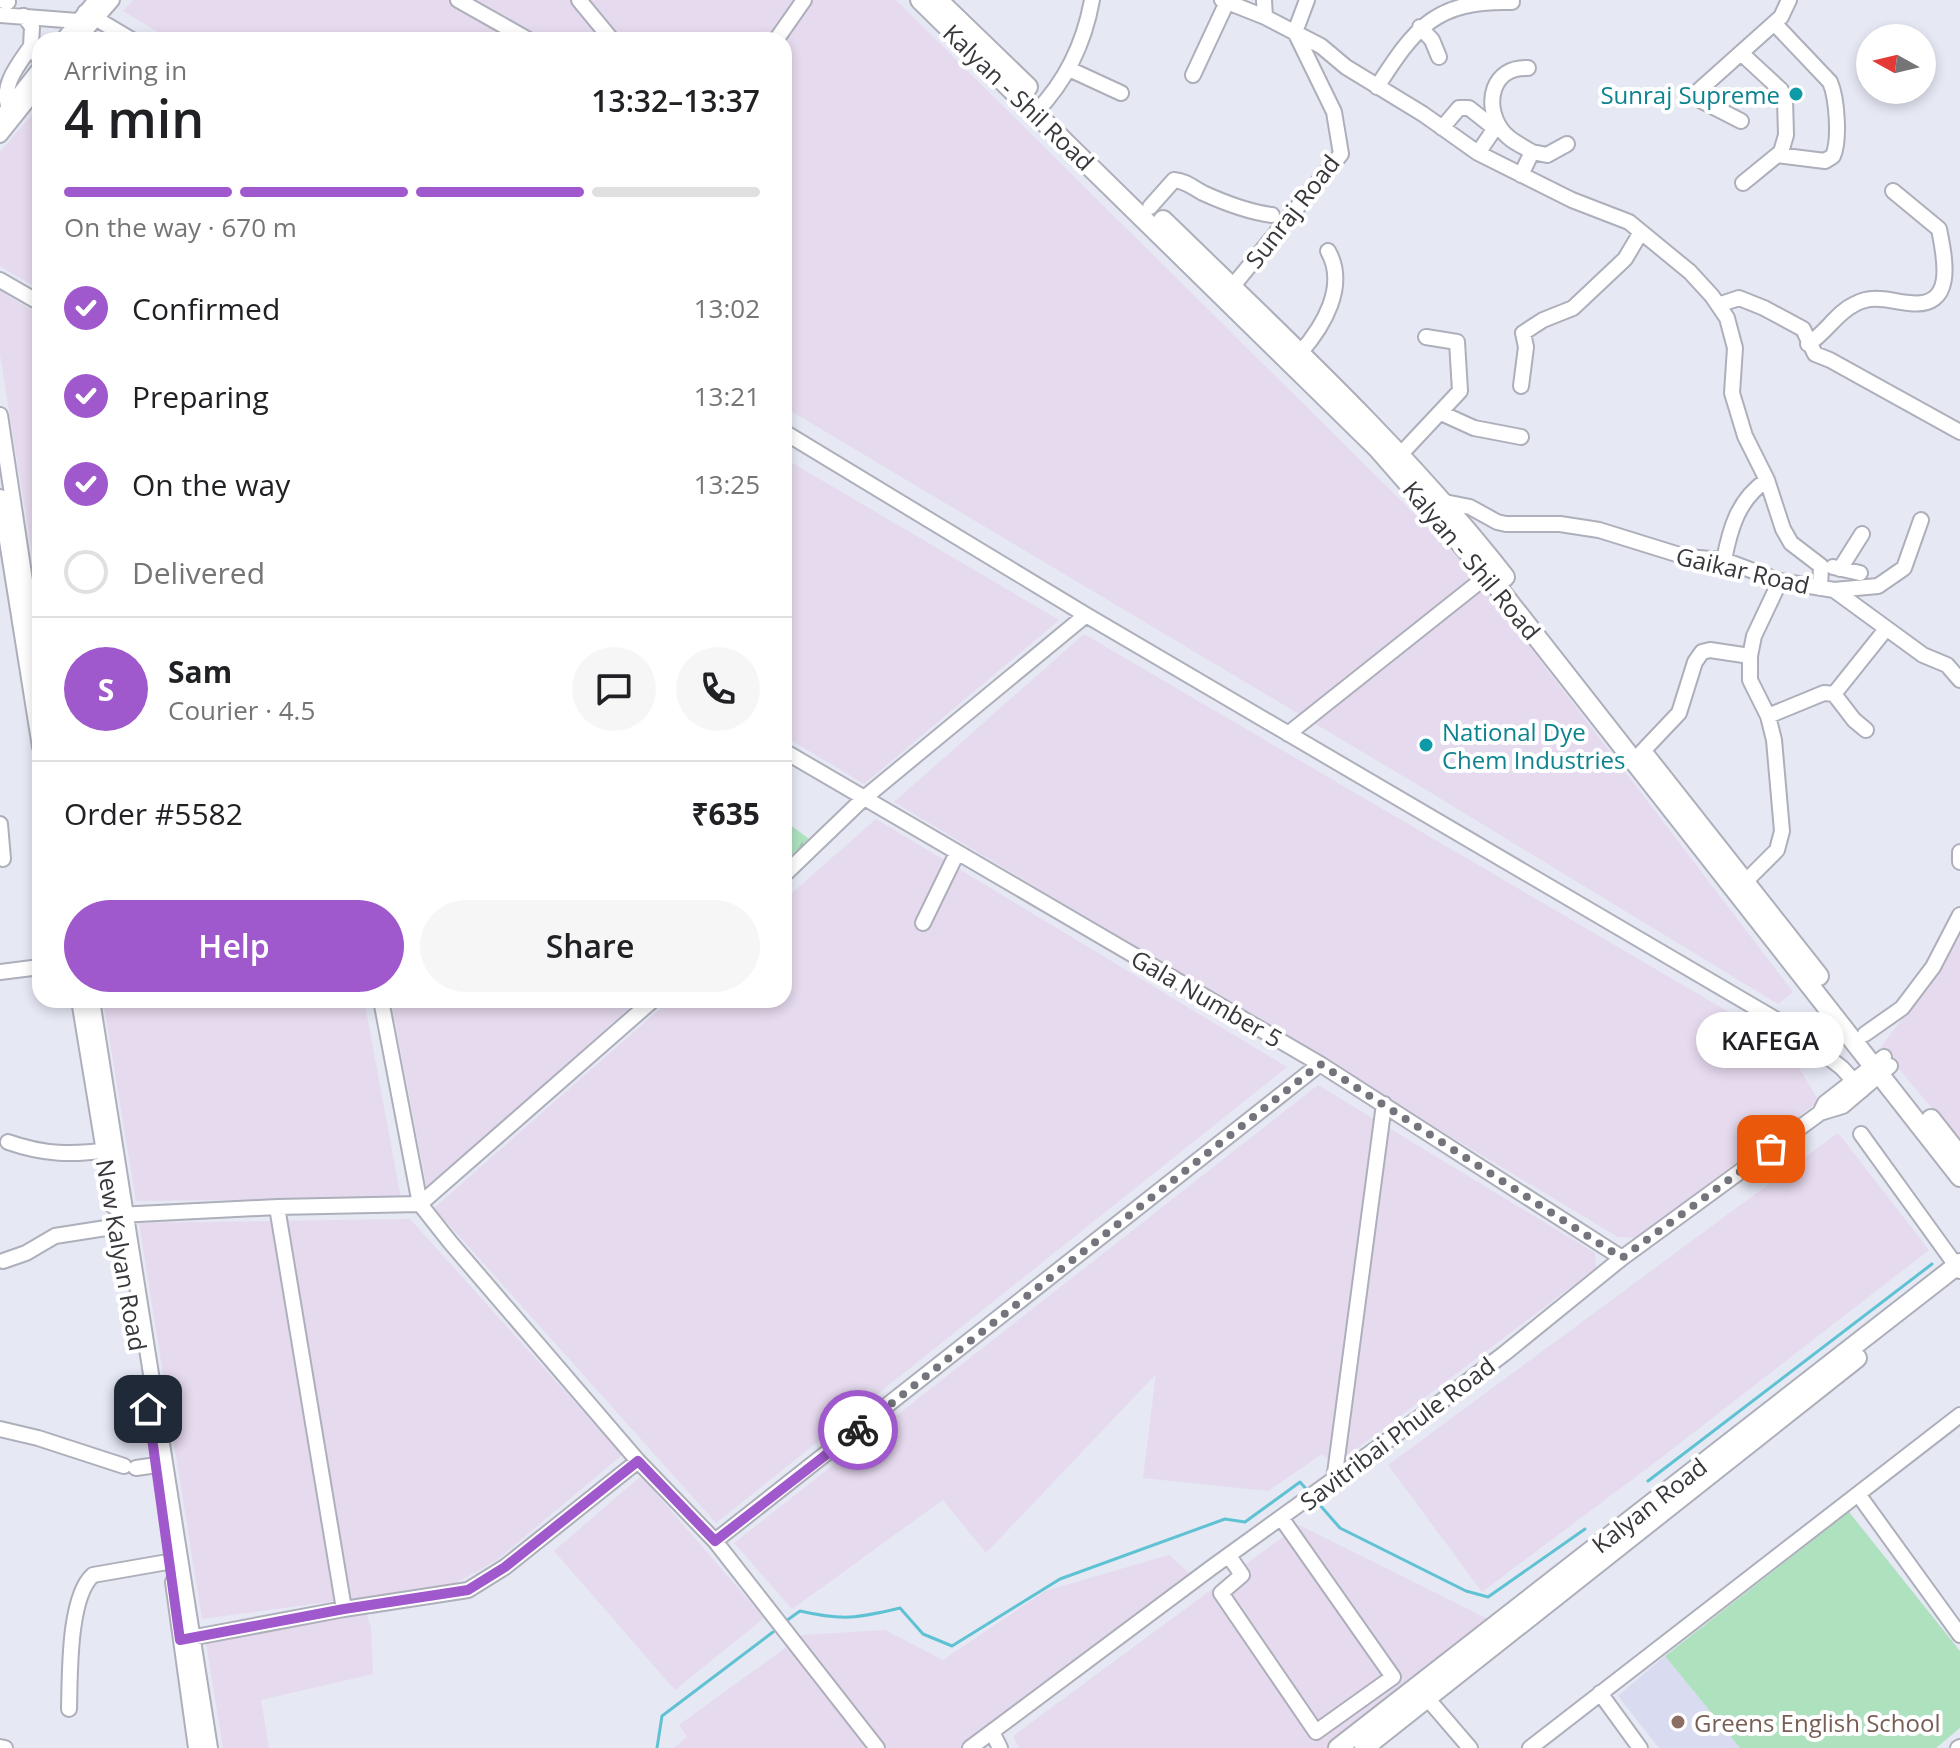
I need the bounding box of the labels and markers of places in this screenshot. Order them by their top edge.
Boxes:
place label: Sunraj Supreme [1600,78,1780,111]
marker: Sunraj Supreme [1787,85,1805,103]
place label: National Dye Chem Industries [1442,715,1625,776]
marker: National Dye Chem Industries [1417,736,1435,754]
callout: KAFEGA [1697,1013,1845,1069]
pin [1737,1115,1805,1183]
pin [114,1375,182,1443]
place label: Greens English School [1694,1706,1941,1739]
marker: Greens English School [1669,1713,1687,1731]

